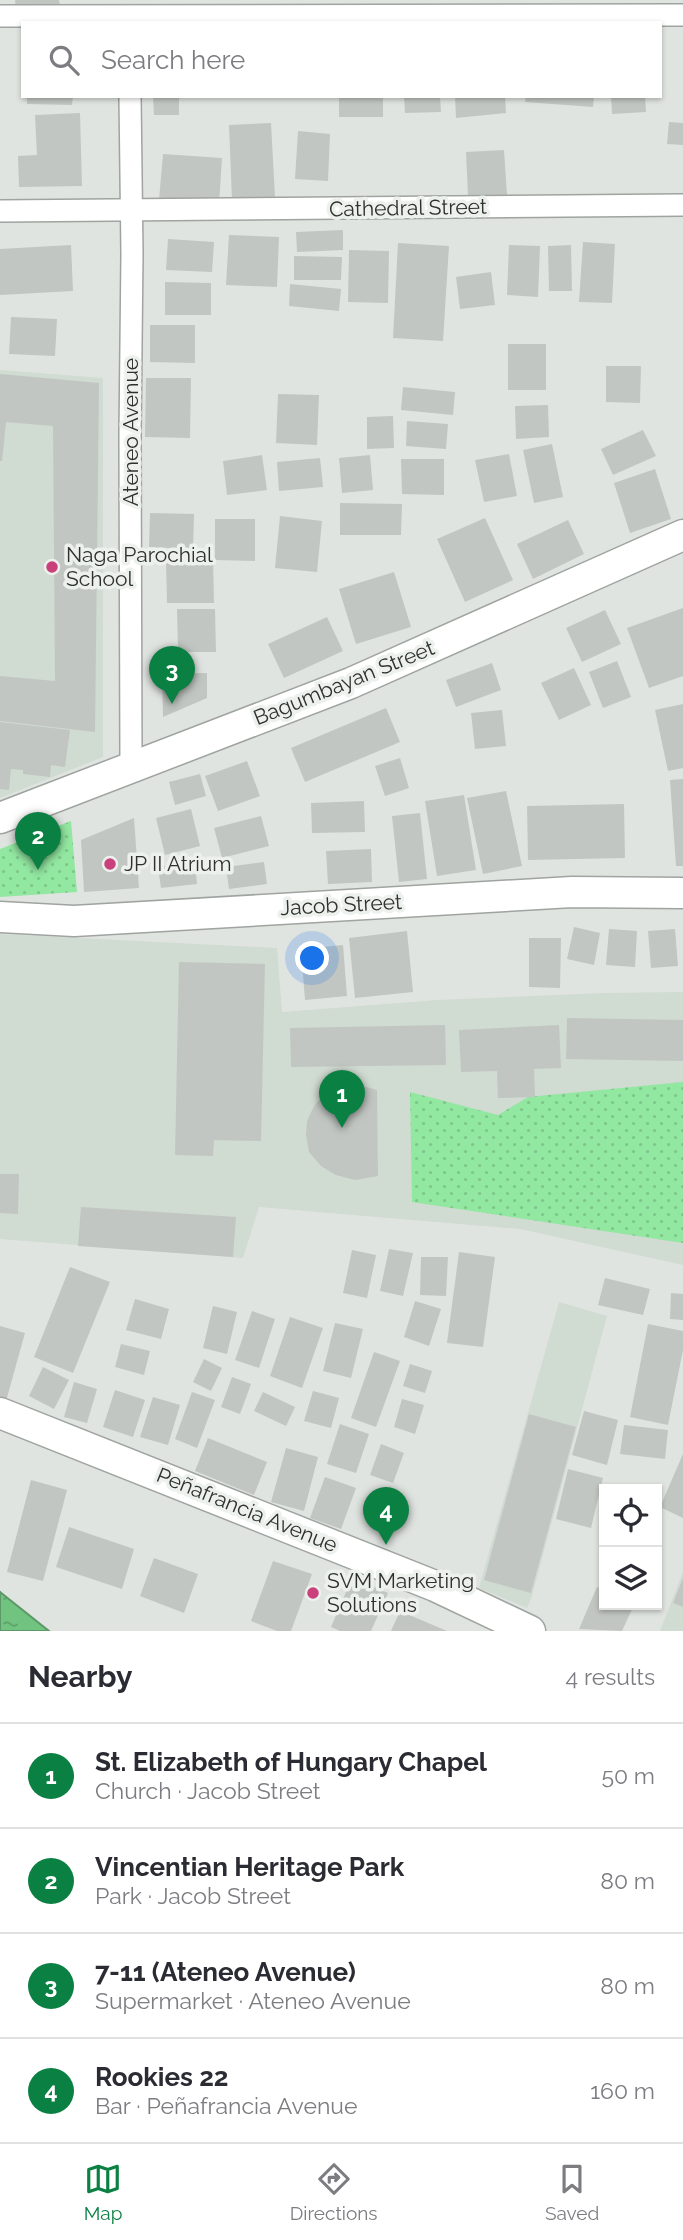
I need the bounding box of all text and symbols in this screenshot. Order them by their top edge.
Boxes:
search box [21,21,662,98]
icon: search [45,41,83,79]
text: Search here [101,45,245,75]
street label: Cathedral Street [329,194,487,221]
street label: Ateneo Avenue [118,358,143,506]
place label: Naga Parochial School [66,542,213,591]
marker: Naga Parochial School [44,559,60,575]
street label: Bagumbayan Street [250,635,438,730]
pin: 3 [149,646,195,704]
pin: 2 [15,812,61,870]
place label: JP II Atrium [124,851,232,876]
marker: JP II Atrium [102,856,118,872]
street label: Jacob Street [279,889,402,920]
your location [295,941,329,975]
pin: 1 [319,1070,365,1128]
street label: Peñafrancia Avenue [153,1462,341,1557]
map controls [599,1484,662,1610]
button: locate [599,1484,662,1547]
pin: 4 [363,1487,409,1545]
button: layers [599,1547,662,1610]
place label: SVM Marketing Solutions [327,1568,474,1617]
marker: SVM Marketing Solutions [305,1585,321,1601]
text: Nearby [28,1659,132,1694]
text: 4 results [566,1663,655,1690]
text: St. Elizabeth of Hungary Chapel [95,1747,487,1777]
text: 1 [45,1762,57,1789]
text: 50 m [601,1762,655,1789]
text: Church · Jacob Street [95,1777,320,1804]
text: Vincentian Heritage Park [95,1852,404,1882]
text: 2 [45,1867,57,1894]
text: 80 m [600,1867,655,1894]
text: Park · Jacob Street [95,1882,291,1909]
text: 7-11 (Ateneo Avenue) [95,1957,356,1987]
text: 3 [45,1972,57,1999]
text: 80 m [600,1972,655,1999]
text: Supermarket · Ateneo Avenue [95,1987,411,2014]
text: Rookies 22 [95,2062,228,2092]
text: 4 [44,2077,58,2104]
text: 160 m [590,2077,655,2104]
text: Bar · Peñafrancia Avenue [95,2092,358,2119]
tab: Map [84,2160,122,2224]
tab: Directions [290,2160,378,2224]
tab: Saved [545,2160,599,2224]

